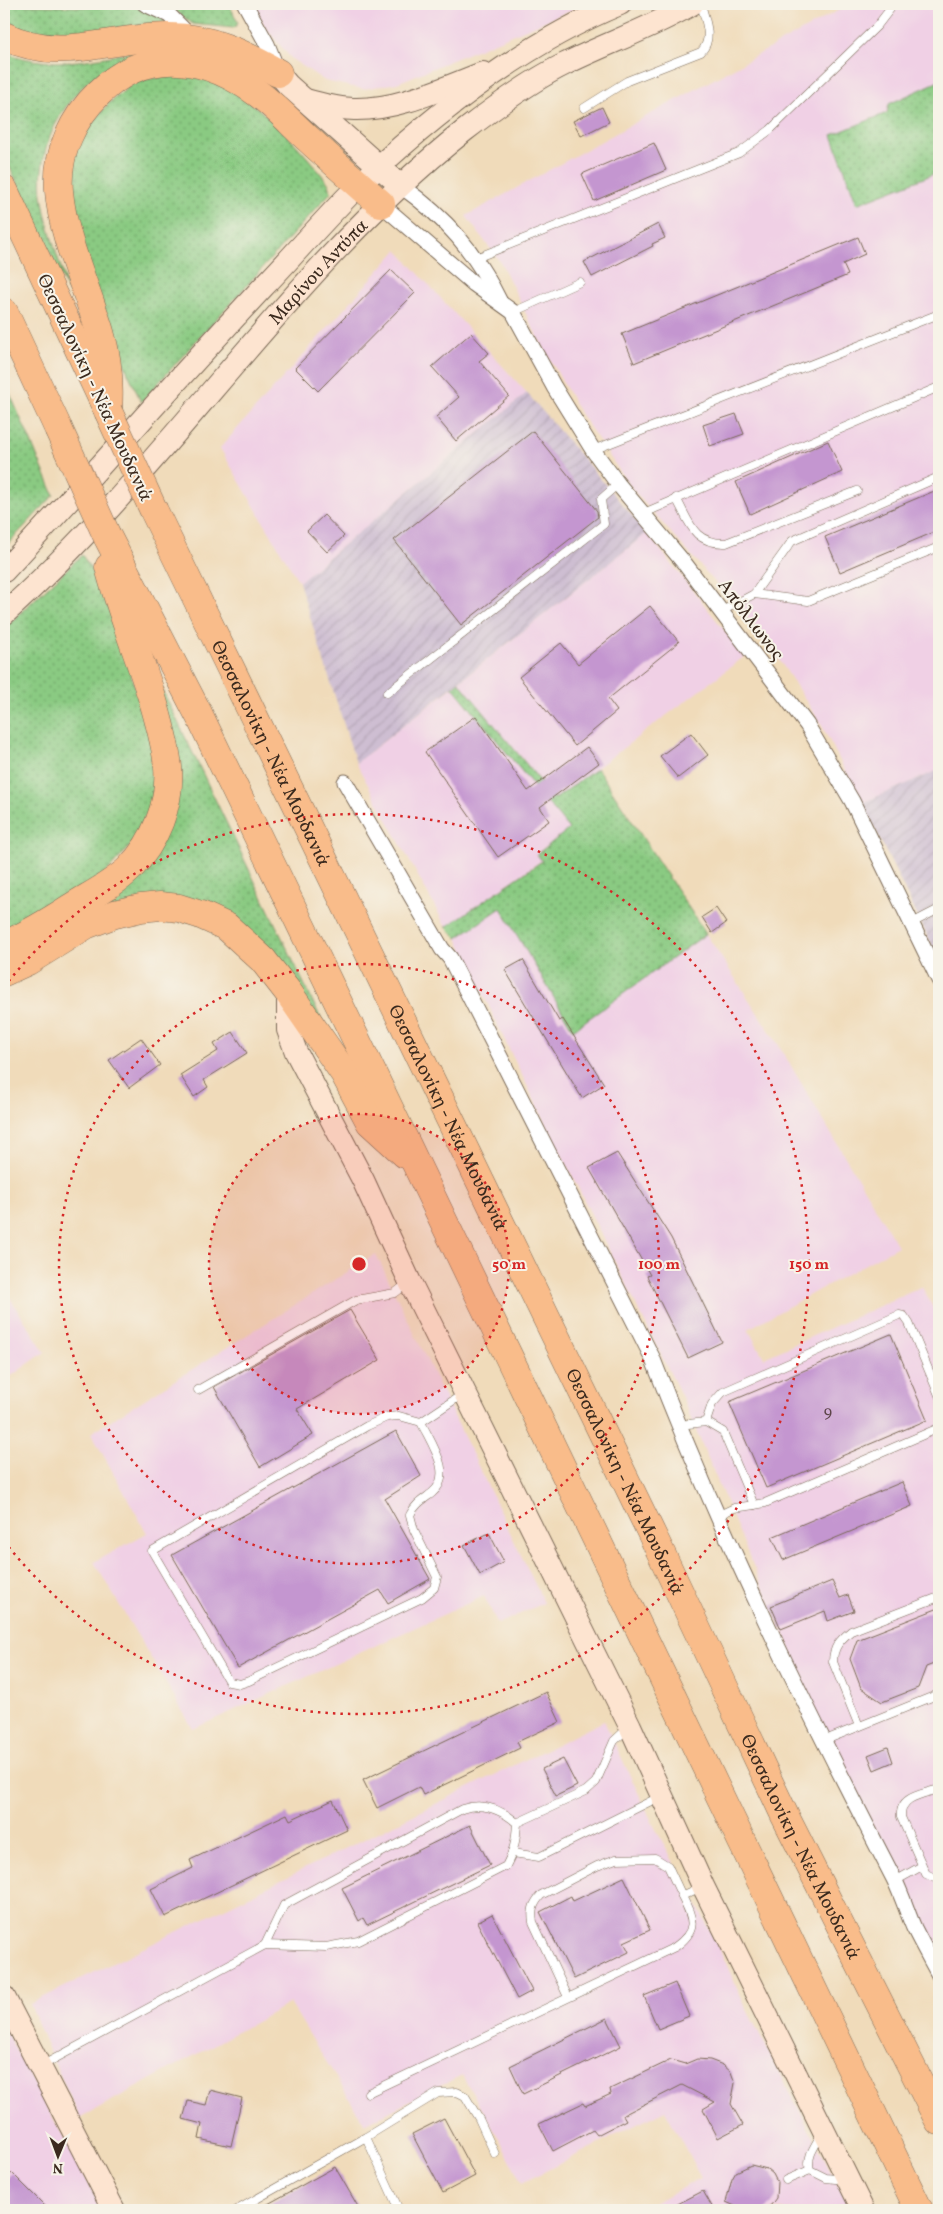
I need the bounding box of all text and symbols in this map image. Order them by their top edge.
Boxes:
street label: Μαρίνου Αντύπα [263,213,375,331]
street label: Θεσσαλονίκη - Νέα Μουδανιά [30,270,159,506]
street label: Απόλλωνος [711,574,790,666]
street label: Θεσσαλονίκη - Νέα Μουδανιά [204,636,336,872]
street label: Θεσσαλονίκη - Νέα Μουδανιά [381,1001,513,1236]
centre of rings [350,1255,368,1273]
text: 50 m [492,1255,526,1276]
text: 100 m [638,1255,681,1276]
text: 150 m [789,1255,829,1276]
street label: Θεσσαλονίκη - Νέα Μουδανιά [558,1365,690,1600]
house number: 9 [824,1402,832,1424]
street label: Θεσσαλονίκη - Νέα Μουδανιά [733,1730,867,1965]
north arrow [32,2132,82,2182]
text: N [53,2158,63,2177]

